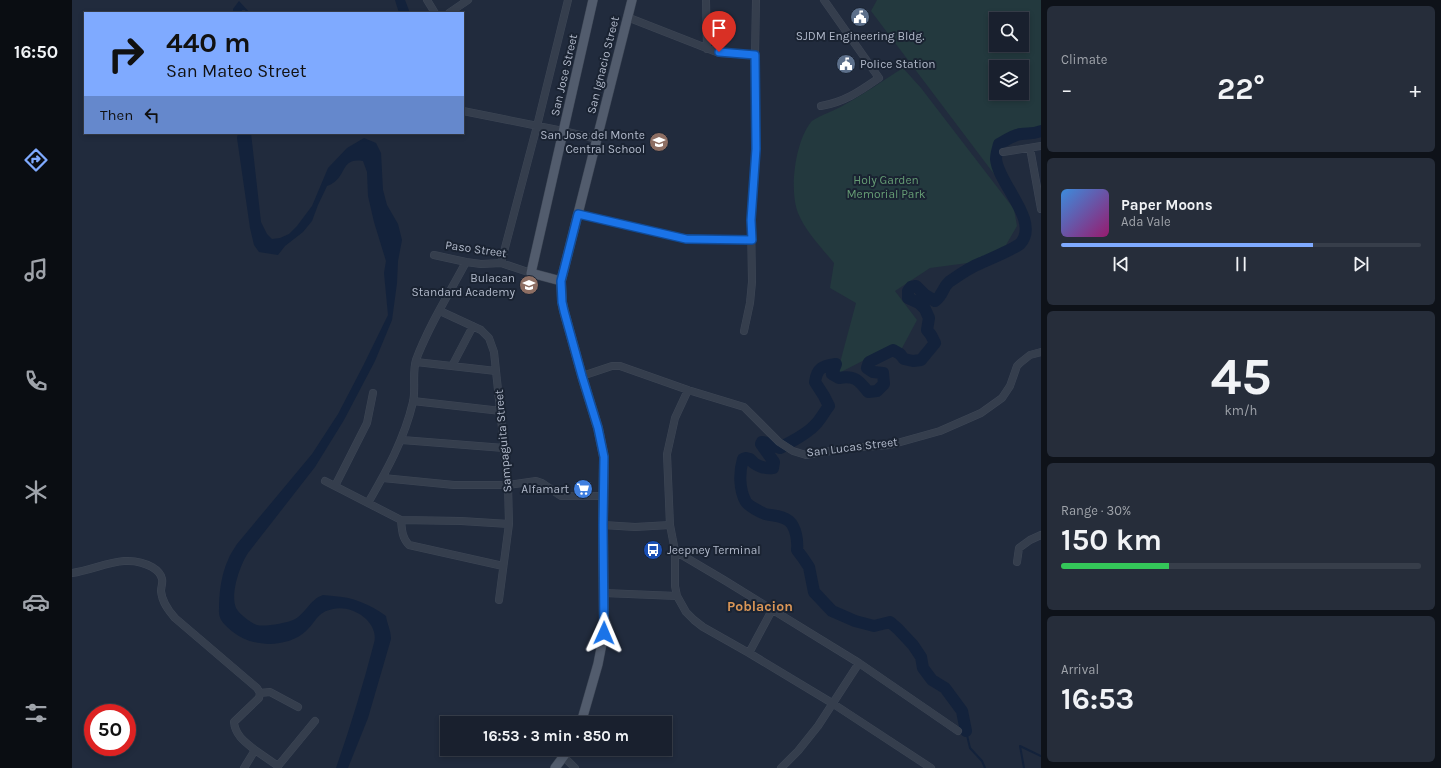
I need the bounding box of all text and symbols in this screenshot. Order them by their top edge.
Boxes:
public building icon: SJDM Engineering Bldg. [849,6,871,28]
pin [702,11,736,52]
map controls [989,12,1029,100]
button: search [989,12,1029,52]
street label: San Ignacio Street [584,14,622,115]
icon: arrive [708,17,730,39]
text: 440 m [166,26,251,59]
icon: right [100,28,152,80]
place label: SJDM Engineering Bldg. [796,29,924,43]
street label: San Jose Street [548,32,580,117]
text: 16:50 [14,41,58,63]
text: Climate [1061,52,1107,67]
public building icon: Police Station [835,53,857,75]
place label: Police Station [860,57,936,71]
text: San Mateo Street [166,60,307,82]
button: layers [989,60,1029,100]
text: 22° [1217,71,1265,107]
text: − [1061,77,1073,103]
text: + [1409,77,1421,103]
icon: left [141,104,163,126]
text: Then [100,106,133,124]
place label: San Jose del Monte Central School [540,128,645,156]
school or university icon: San Jose del Monte Central School [648,131,670,153]
icon: directions [22,146,50,174]
park label: Holy Garden Memorial Park [846,173,926,201]
text: Paper Moons [1121,196,1213,214]
text: Ada Vale [1121,214,1171,229]
street label: Paso Street [444,238,508,260]
icon: previous [1110,253,1132,275]
icon: pause [1230,253,1252,275]
icon: next [1350,253,1372,275]
icon: music [22,256,50,284]
place label: Bulacan Standard Academy [412,271,515,299]
school or university icon: Bulacan Standard Academy [518,274,540,296]
text: 45 [1210,346,1272,407]
icon: phone [22,367,50,395]
street label: Sampaguita Street [491,388,514,493]
text: km/h [1225,403,1257,418]
street label: San Lucas Street [806,434,899,460]
icon: climate [22,478,50,506]
supermarket icon: Alfamart [572,478,594,500]
place label: Alfamart [521,482,569,496]
text: Range · 30% [1061,503,1131,518]
text: 150 km [1061,522,1162,558]
bus stop icon: Jeepney Terminal [642,539,664,561]
place label: Jeepney Terminal [667,543,761,557]
icon: car [22,588,50,616]
district label: Poblacion [727,598,793,615]
position arrow [583,612,625,654]
text: Arrival [1061,662,1099,677]
text: 16:53 [1061,681,1134,717]
icon: filters [22,699,50,727]
speed limit sign: 50 [84,704,136,756]
text: 16:53 · 3 min · 850 m [483,727,629,745]

